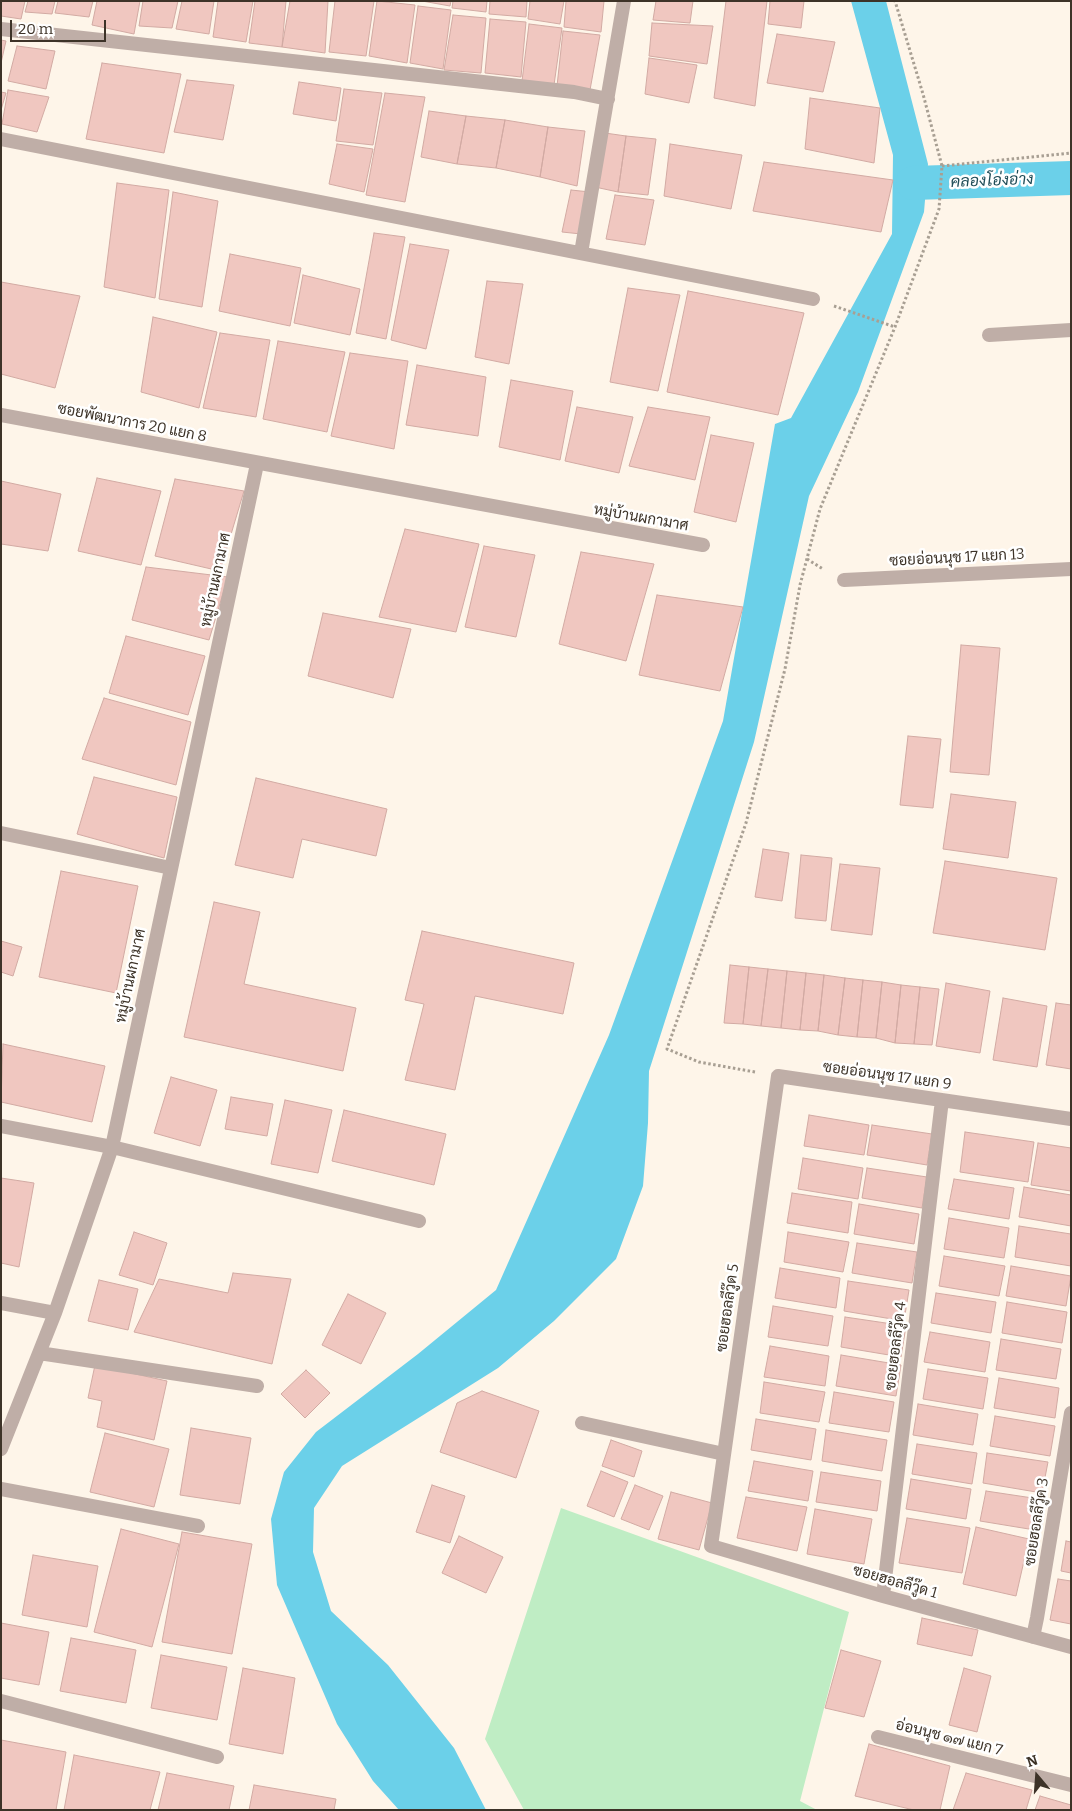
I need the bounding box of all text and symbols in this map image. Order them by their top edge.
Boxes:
scale bar [12,10,109,42]
text: 20 m [18,20,53,38]
water label: คลองโอ่งอ่าง [950,170,1034,192]
street label: ซอยพัฒนาการ 20 แยก 8 [56,400,208,446]
street label: หมู่บ้านผกามาศ [592,501,690,535]
street label: หมู่บ้านผกามาศ [197,531,235,629]
street label: ซอยอ่อนนุช 17 แยก 13 [889,545,1025,571]
street label: หมู่บ้านผกามาศ [112,927,150,1025]
street label: ซอยอ่อนนุช 17 แยก 9 [822,1058,952,1094]
street label: ซอยฮอลลีวู๊ด 5 [713,1263,743,1353]
street label: ซอยฮอลลีวู๊ด 4 [882,1300,910,1392]
street label: ซอยฮอลลีวู๊ด 3 [1021,1476,1053,1568]
street label: ซอยฮอลลีวู๊ด 1 [851,1561,939,1603]
street label: อ่อนนุช ๑๗ แยก 7 [894,1716,1004,1760]
north arrow [1012,1751,1062,1801]
text: N [1024,1752,1040,1771]

